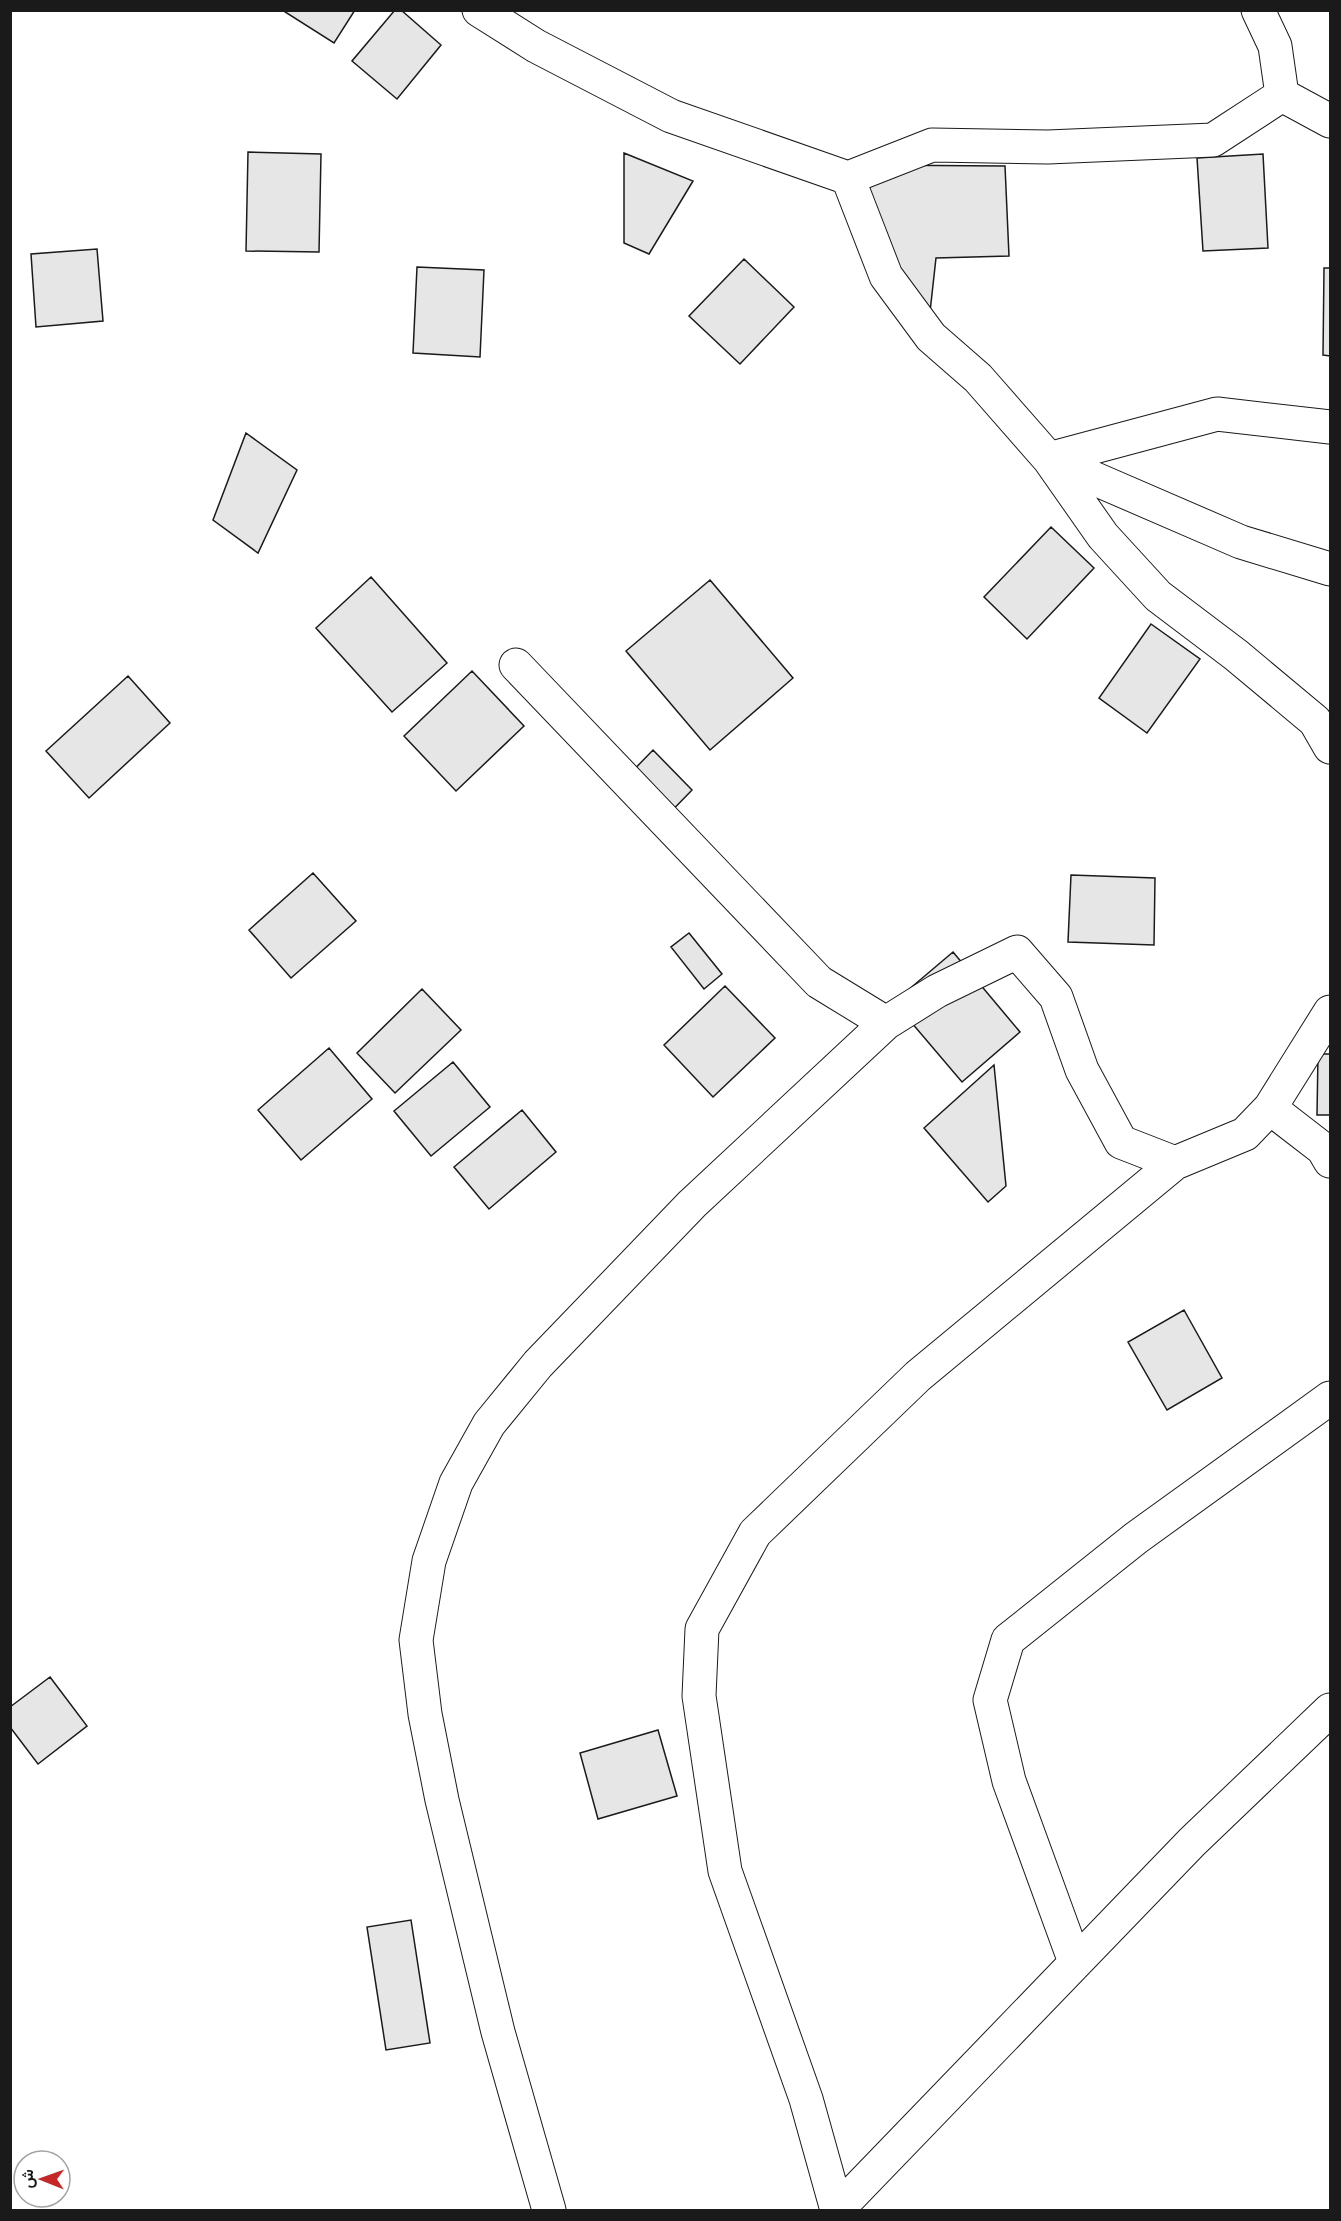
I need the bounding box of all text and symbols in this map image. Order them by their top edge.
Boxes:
north arrow [12,2149,72,2209]
text: ش [17,2169,37,2189]

